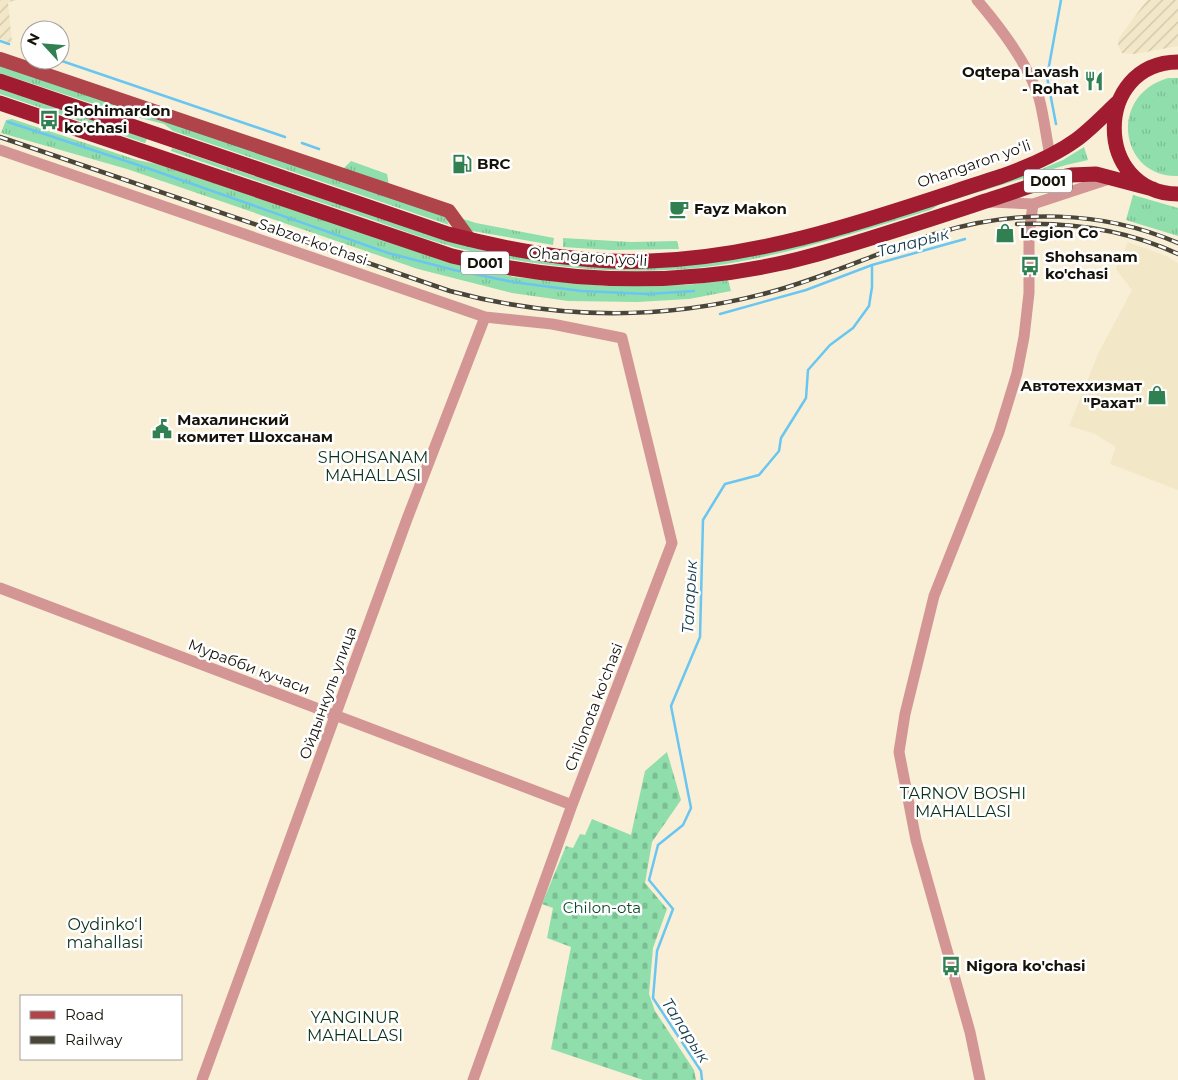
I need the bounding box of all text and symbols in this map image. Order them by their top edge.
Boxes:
north arrow [20,20,70,70]
text: N [23,30,44,48]
place label: Oqtepa Lavash - Rohat [962,62,1079,98]
restaurant icon: Oqtepa Lavash - Rohat [1083,70,1105,92]
place label: Shohimardon ko'chasi [64,101,171,137]
bus stop icon: Shohimardon ko'chasi [38,109,60,131]
street label: Ohangaron yoʻli [914,135,1033,192]
fuel station icon: BRC [451,153,473,175]
place label: BRC [477,154,511,173]
road number: D001 [1024,170,1072,192]
cafe icon: Fayz Makon [668,198,690,220]
place label: Fayz Makon [694,199,787,218]
street label: Sabzor ko'chasi [256,214,370,269]
shop icon: Legion Co [994,222,1016,244]
place label: Legion Co [1020,223,1099,242]
water label: Таларык [875,224,952,261]
street label: Ohangaron yoʻli [528,243,648,270]
place label: Shohsanam ko'chasi [1045,247,1138,283]
road number: D001 [461,252,509,274]
bus stop icon: Shohsanam ko'chasi [1019,255,1041,277]
place label: Автотеххизмат "Рахат" [1020,376,1142,412]
shop icon: Автотеххизмат "Рахат" [1146,384,1168,406]
place label: Махалинский комитет Шохcанам [177,410,333,446]
public building icon: Махалинский комитет Шохcанам [151,418,173,440]
district label: SHOHSANAM MAHALLASI [318,448,428,485]
water label: Таларык [678,559,701,634]
street label: Ойдынкуль улица [295,624,360,762]
street label: Мурабби кучаси [186,635,313,699]
street label: Chilonota ko'chasi [560,640,627,774]
district label: TARNOV BOSHI MAHALLASI [900,784,1026,821]
park label: Chilon-ota [563,898,641,917]
district label: Oydinkoʻl mahallasi [67,915,143,952]
bus stop icon: Nigora ko'chasi [940,955,962,977]
place label: Nigora ko'chasi [966,956,1086,975]
water label: Таларык [658,994,714,1067]
legend [20,995,182,1060]
text: Road [65,1005,104,1024]
district label: YANGINUR MAHALLASI [307,1008,403,1045]
text: Railway [65,1030,123,1049]

